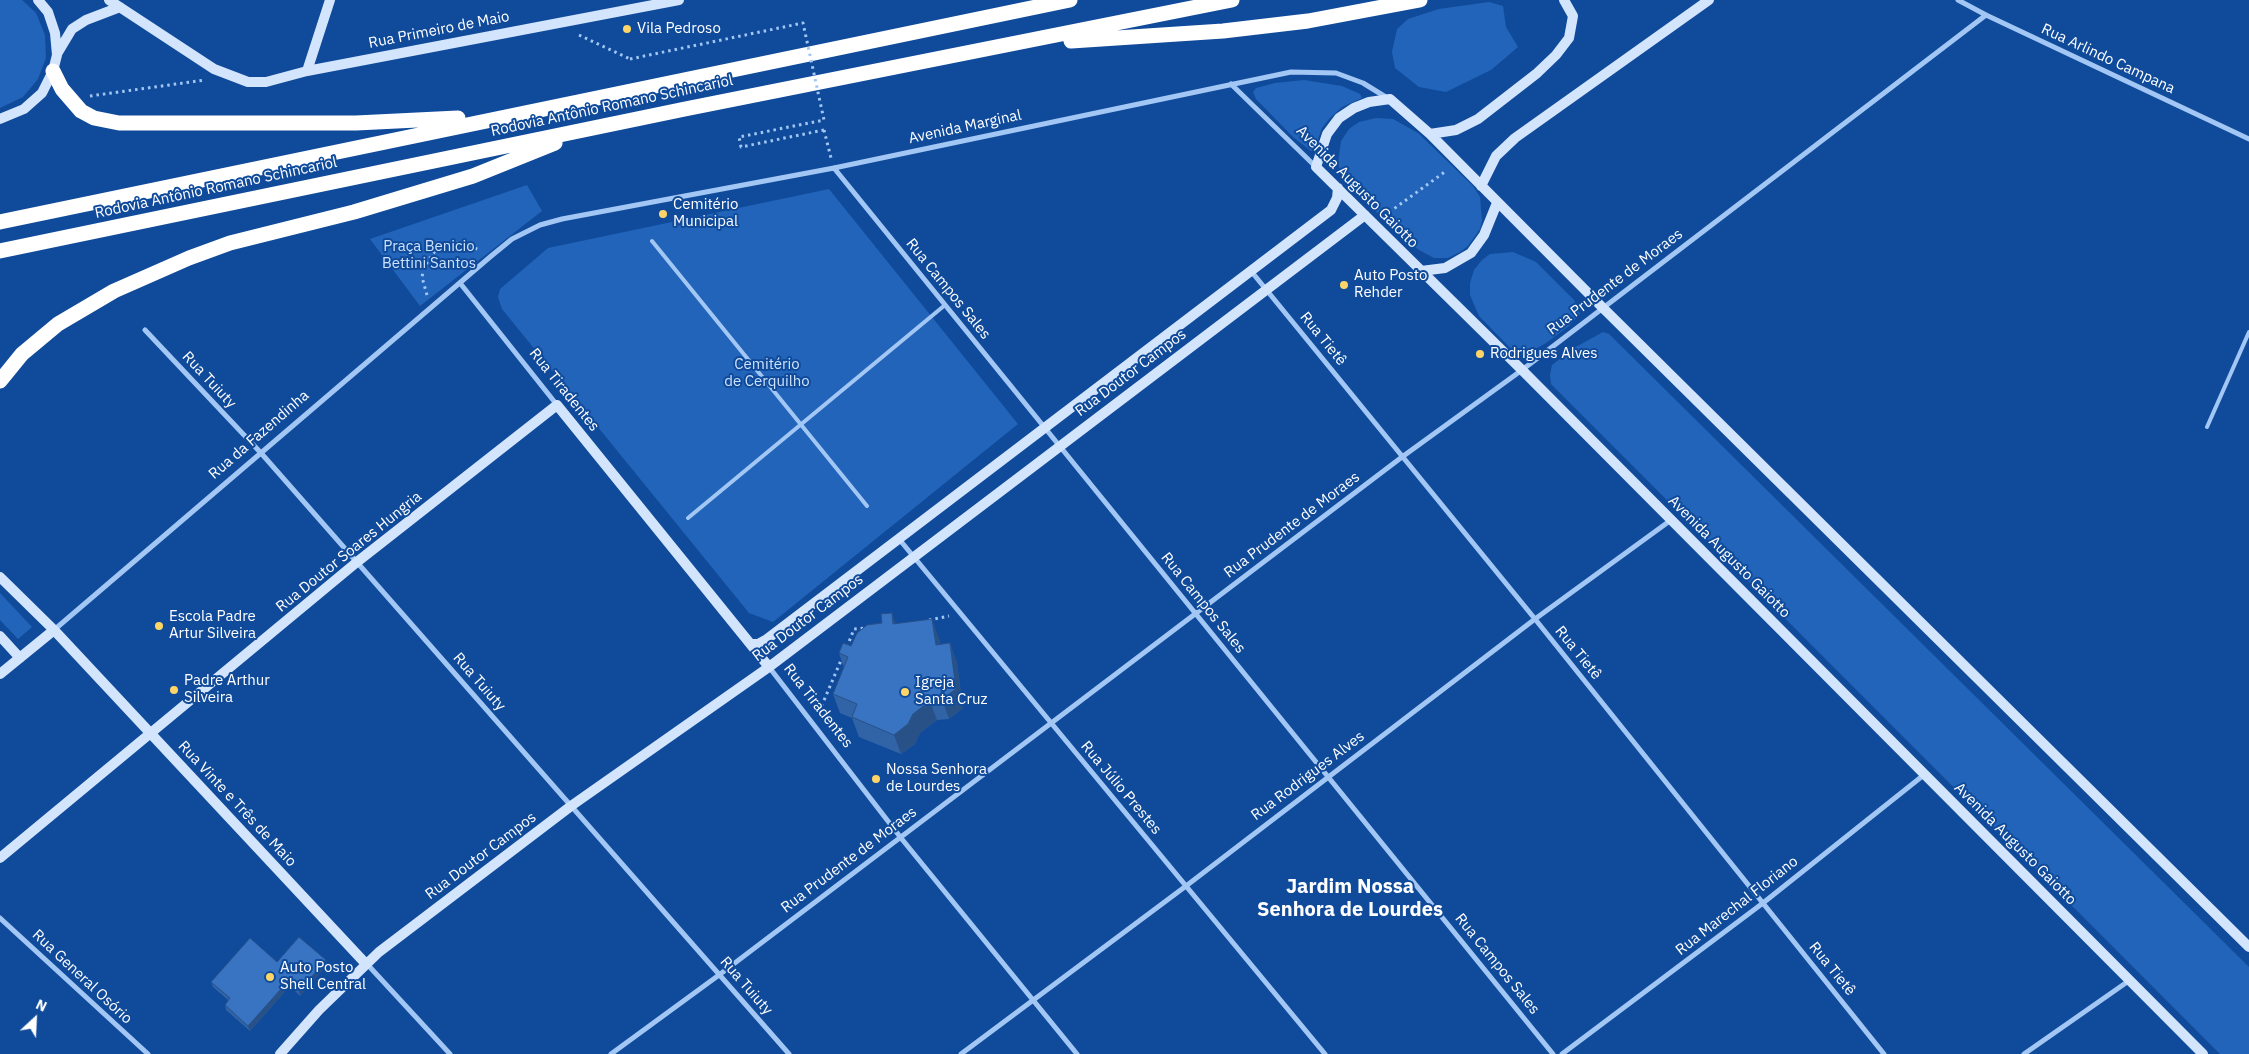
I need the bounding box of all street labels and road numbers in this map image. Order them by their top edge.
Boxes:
street label: Rua Primeiro de Maio [367,8,511,52]
street label: Rua Arlindo Campana [2038,20,2178,98]
street label: Rodovia Antônio Romano Schincariol [489,72,735,140]
street label: Avenida Marginal [907,106,1023,148]
street label: Avenida Augusto Gaiotto [1292,122,1422,252]
street label: Rodovia Antônio Romano Schincariol [93,154,339,222]
street label: Rua Prudente de Moraes [1544,225,1686,339]
street label: Rua Campos Sales [902,235,994,343]
street label: Rua Tietê [1296,309,1350,369]
street label: Rua Doutor Campos [1072,325,1190,421]
street label: Rua Tiradentes [525,345,603,435]
street label: Rua Tuiuty [178,348,240,412]
street label: Rua da Fazendinha [205,387,313,483]
street label: Rua Prudente de Moraes [1221,468,1363,582]
street label: Rua Doutor Soares Hungria [273,488,425,616]
street label: Avenida Augusto Gaiotto [1664,492,1794,622]
street label: Rua Campos Sales [1157,549,1249,657]
street label: Rua Doutor Campos [749,570,867,666]
street label: Rua Tietê [1551,623,1605,683]
street label: Rua Tuiuty [449,649,509,715]
street label: Rua Tiradentes [780,660,856,752]
street label: Rua Rodrigues Alves [1248,728,1368,824]
street label: Rua Vinte e Três de Maio [174,738,300,870]
street label: Rua Júlio Prestes [1077,738,1165,838]
street label: Avenida Augusto Gaiotto [1950,779,2080,909]
street label: Rua Prudente de Moraes [778,803,920,917]
street label: Rua Doutor Campos [422,808,540,904]
street label: Rua Marechal Floriano [1672,853,1802,959]
street label: Rua Campos Sales [1451,910,1543,1018]
street label: Rua General Osório [28,926,136,1028]
street label: Rua Tietê [1805,939,1859,999]
street label: Rua Tuiuty [716,953,776,1019]

